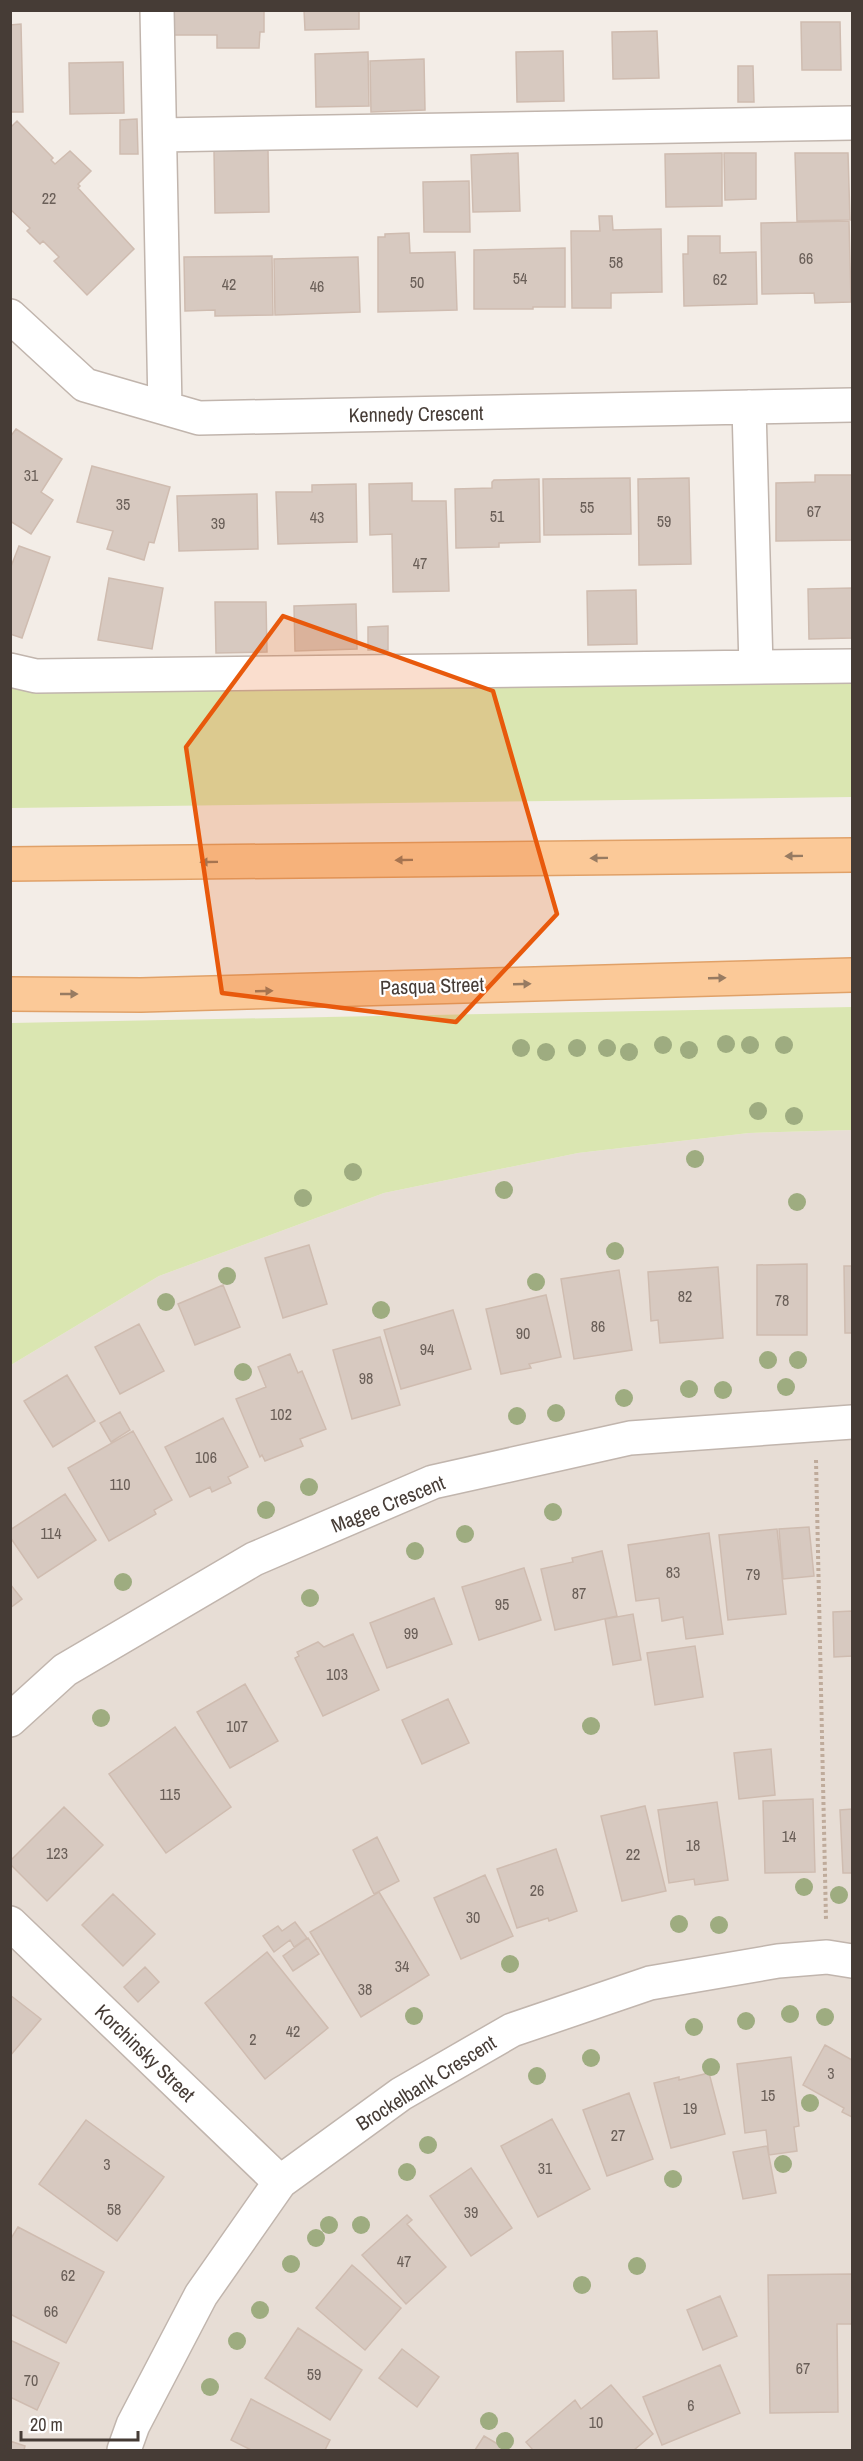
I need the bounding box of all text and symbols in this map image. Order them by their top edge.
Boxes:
house number: 22 [42,187,56,209]
house number: 66 [799,247,813,269]
house number: 58 [609,251,623,273]
house number: 54 [513,267,527,289]
house number: 62 [713,268,727,290]
house number: 50 [410,271,424,293]
house number: 42 [222,273,236,295]
house number: 46 [310,275,324,297]
street label: Kennedy Crescent [348,399,484,428]
house number: 31 [24,464,39,486]
house number: 35 [116,493,130,515]
house number: 55 [580,496,594,518]
house number: 67 [807,500,821,522]
house number: 51 [490,505,505,527]
house number: 43 [310,506,324,528]
house number: 59 [657,510,671,532]
house number: 39 [211,512,225,534]
house number: 47 [413,552,427,574]
one-way arrow [785,851,804,861]
one-way arrow [590,853,609,863]
one-way arrow [395,855,414,864]
one-way arrow [200,857,219,866]
street label: Pasqua Street [380,970,485,1001]
one-way arrow [707,974,726,983]
one-way arrow [512,979,531,989]
one-way arrow [254,987,273,996]
one-way arrow [59,989,78,999]
house number: 82 [678,1285,692,1307]
house number: 78 [775,1289,789,1311]
house number: 86 [591,1315,605,1337]
house number: 90 [516,1322,530,1344]
house number: 94 [420,1338,434,1360]
house number: 98 [359,1367,373,1389]
house number: 102 [270,1403,292,1425]
house number: 106 [195,1446,217,1468]
street label: Magee Crescent [327,1468,449,1539]
house number: 110 [110,1473,130,1495]
house number: 114 [41,1522,61,1544]
house number: 83 [666,1561,680,1583]
house number: 79 [746,1563,760,1585]
house number: 87 [572,1582,586,1604]
house number: 95 [495,1593,509,1615]
house number: 99 [404,1622,418,1644]
house number: 103 [326,1663,348,1685]
house number: 107 [226,1715,248,1737]
house number: 115 [160,1783,180,1805]
house number: 14 [782,1825,796,1847]
house number: 18 [686,1834,700,1856]
house number: 123 [46,1842,68,1864]
house number: 22 [626,1843,640,1865]
house number: 26 [530,1879,544,1901]
house number: 30 [466,1906,480,1928]
house number: 34 [395,1955,409,1977]
house number: 38 [358,1978,372,2000]
street label: Korchinsky Street [89,1998,202,2108]
house number: 42 [286,2020,300,2042]
house number: 2 [249,2028,257,2050]
street label: Brockelbank Crescent [351,2028,501,2137]
house number: 3 [827,2062,835,2084]
house number: 15 [761,2084,775,2106]
house number: 19 [683,2097,697,2119]
house number: 27 [611,2124,625,2146]
house number: 3 [103,2153,111,2175]
house number: 31 [538,2157,553,2179]
house number: 58 [107,2198,121,2220]
house number: 39 [464,2201,478,2223]
house number: 47 [397,2250,411,2272]
house number: 62 [61,2264,75,2286]
house number: 66 [44,2300,58,2322]
house number: 67 [796,2357,810,2379]
house number: 59 [307,2363,321,2385]
house number: 70 [24,2369,38,2391]
house number: 6 [687,2394,695,2416]
scale bar [21,2404,138,2442]
house number: 10 [589,2411,603,2433]
text: 20 m [30,2412,63,2437]

